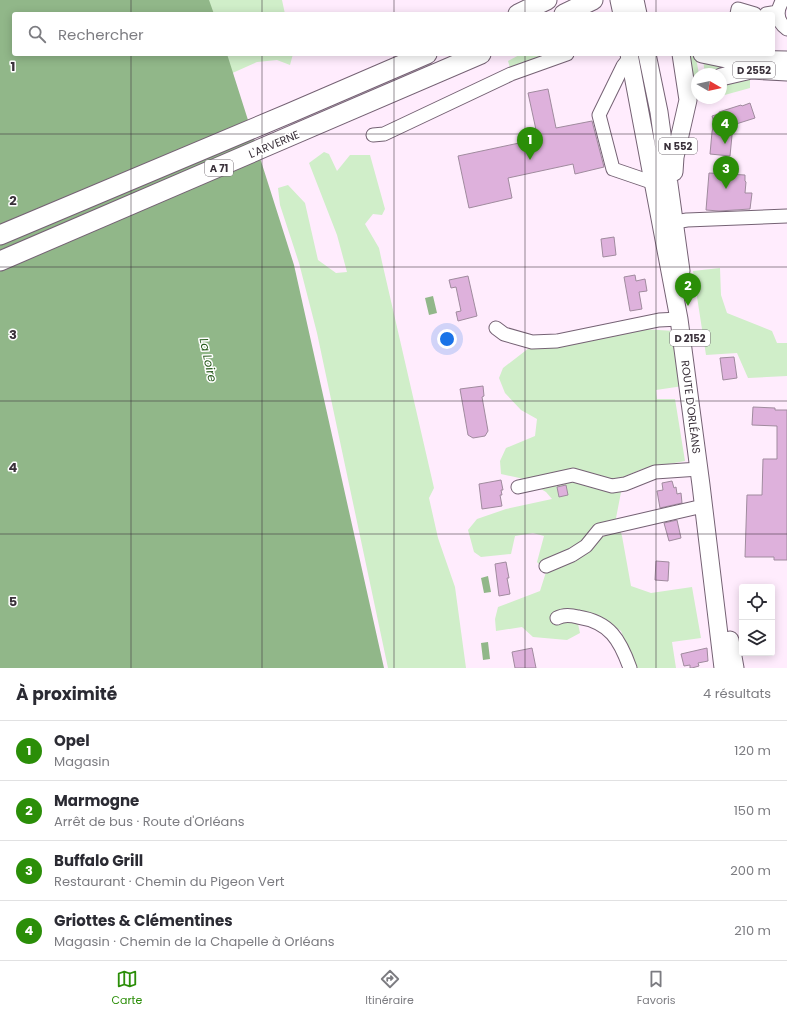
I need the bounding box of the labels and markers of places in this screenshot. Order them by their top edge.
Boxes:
pin: 4 [712,111,738,144]
pin: 1 [517,127,543,160]
pin: 3 [713,156,739,189]
pin: 2 [675,273,701,306]

